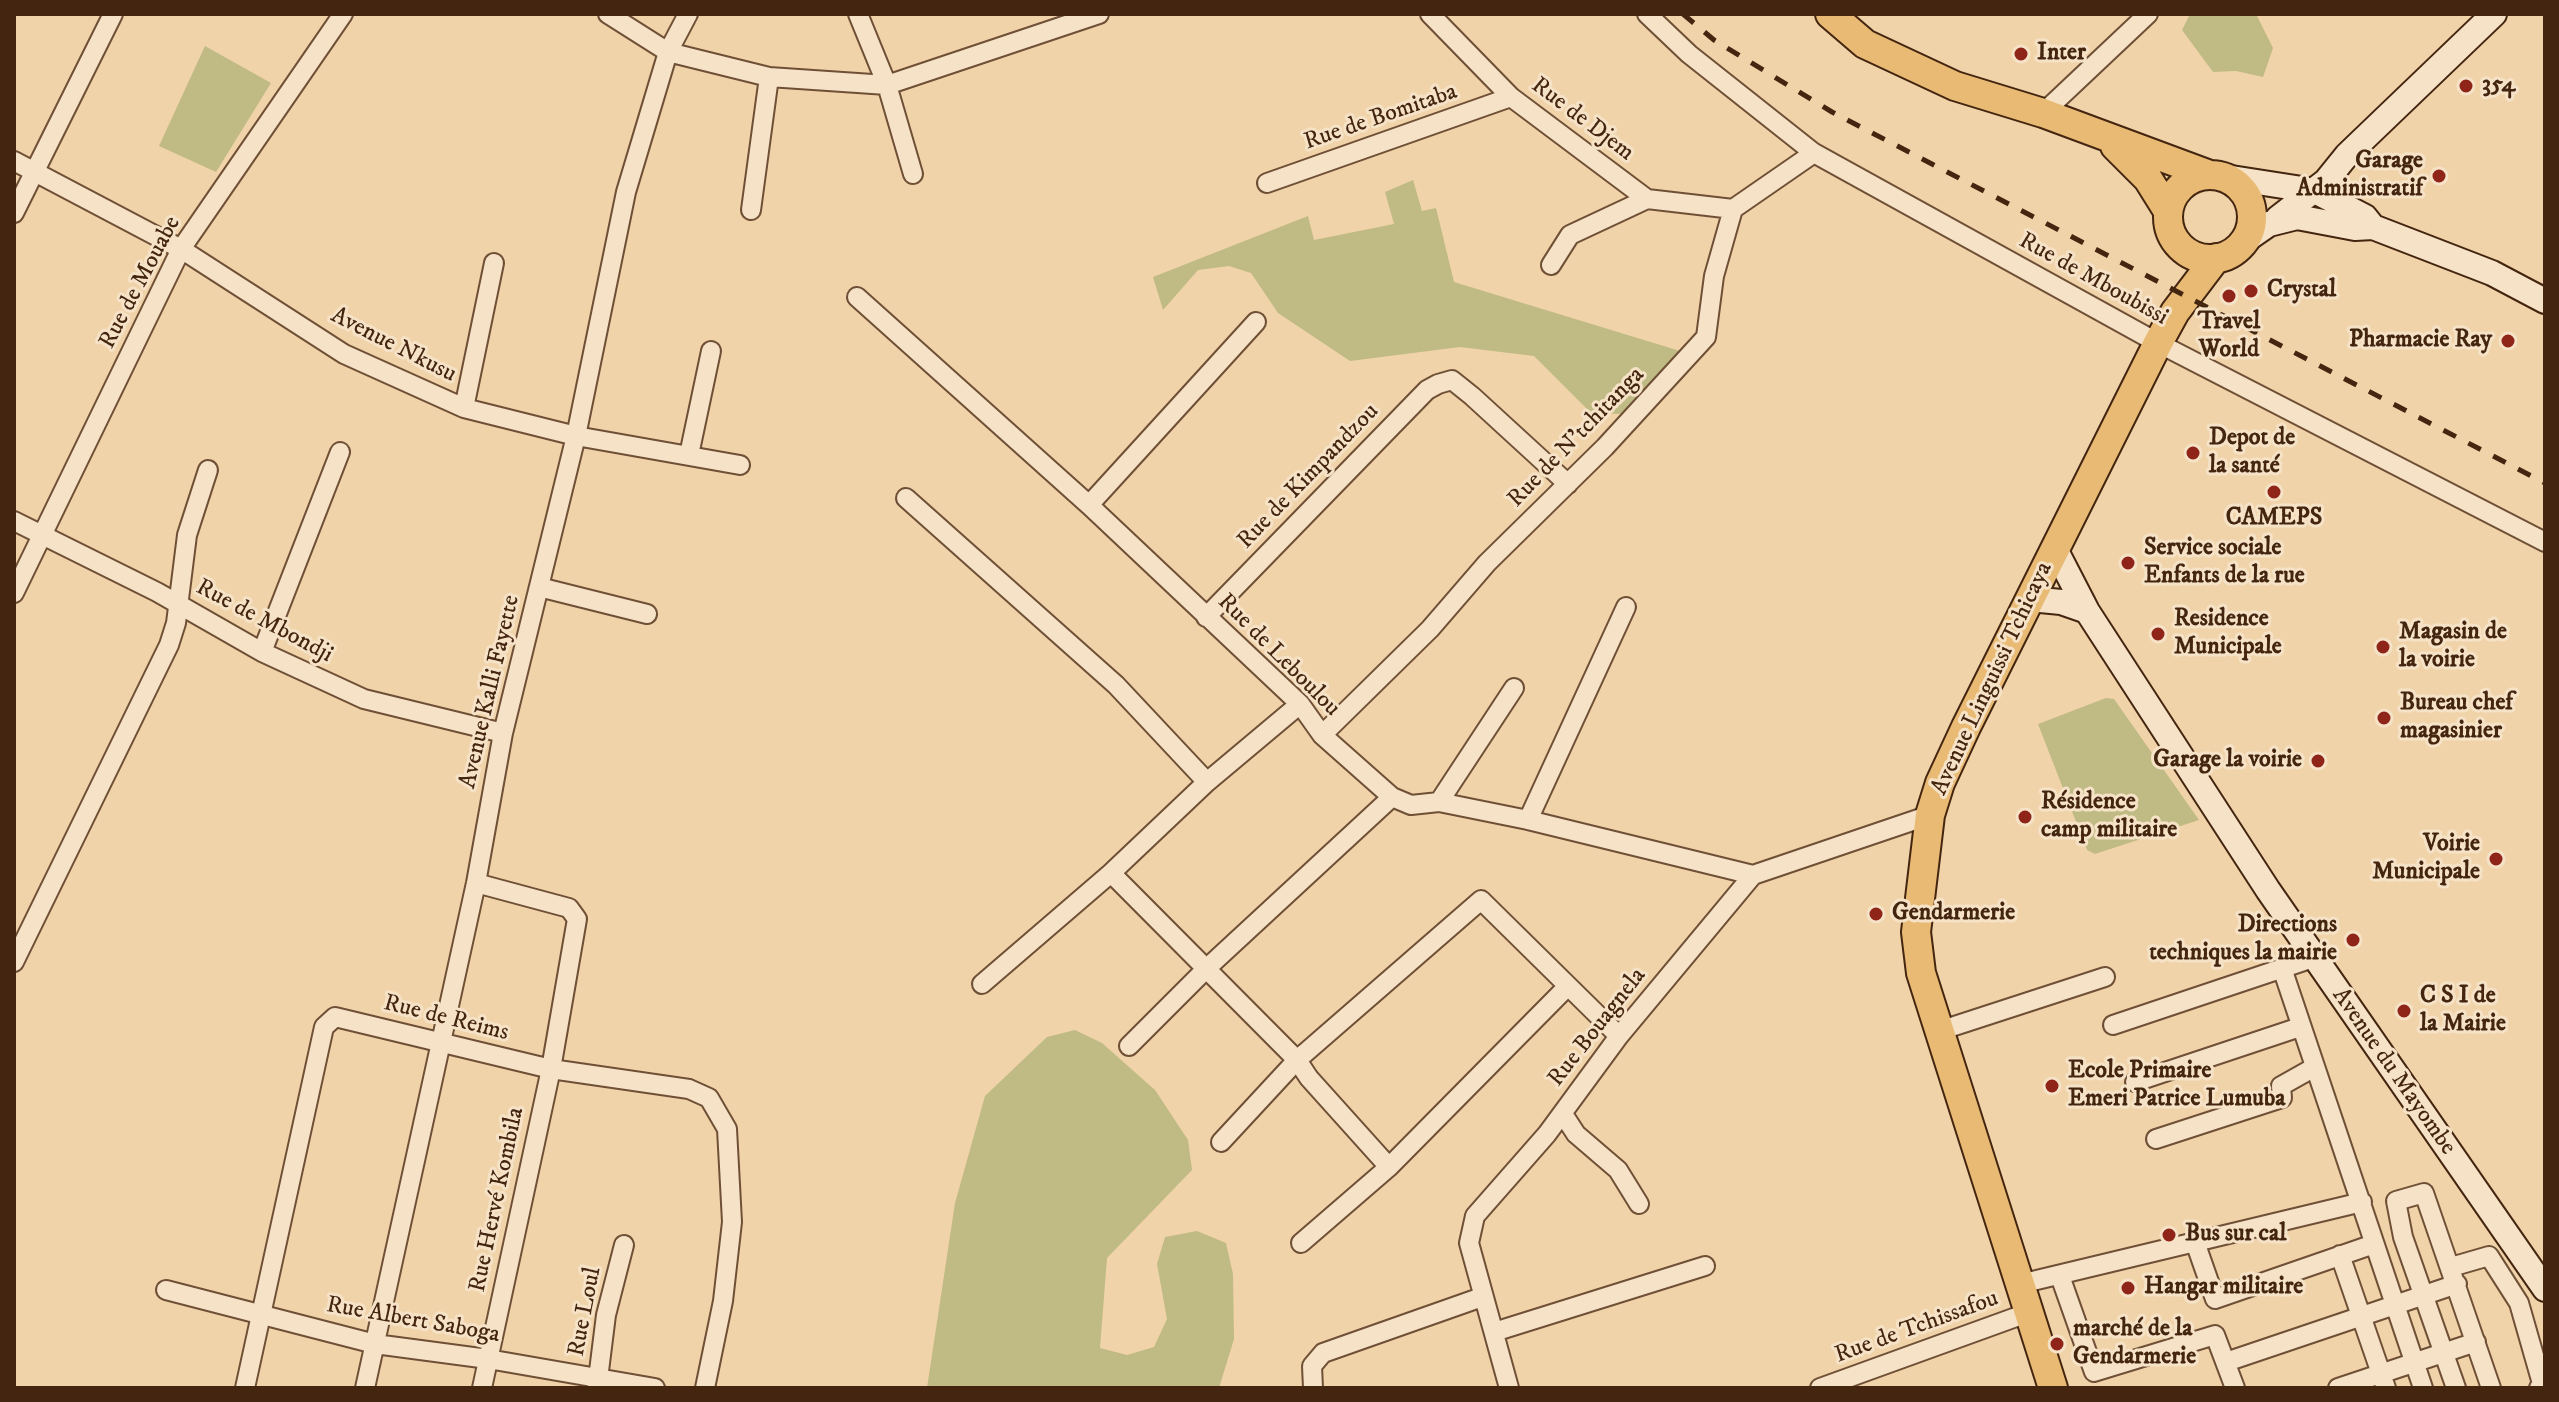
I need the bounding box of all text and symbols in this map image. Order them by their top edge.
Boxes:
place label: Inter [2037,40,2086,68]
marker: Inter [2012,45,2030,63]
street label: Rue de Djem [1525,72,1639,168]
place label: 354 [2482,72,2515,100]
marker: 354 [2457,77,2475,95]
street label: Rue de Bomitaba [1301,78,1461,158]
place label: Garage Administratif [2296,148,2423,204]
marker: Garage Administratif [2430,167,2448,185]
street label: Rue de Mouabe [94,212,188,354]
street label: Rue de Mboubissi [2014,227,2172,333]
place label: Crystal [2267,277,2336,305]
marker: Crystal [2242,282,2260,300]
marker: Travel World [2220,287,2238,305]
street label: Avenue Nkusu [325,302,461,390]
place label: Travel World [2198,309,2260,365]
place label: Pharmacie Ray [2349,327,2492,355]
marker: Pharmacie Ray [2499,332,2517,350]
street label: Rue de N'tchitanga [1503,362,1651,514]
street label: Rue de Kimpandzou [1232,398,1386,556]
place label: Depot de la santé [2209,425,2295,481]
marker: Depot de la santé [2184,444,2202,462]
marker: CAMEPS [2265,483,2283,501]
place label: CAMEPS [2226,505,2322,533]
place label: Service sociale Enfants de la rue [2144,535,2305,591]
marker: Service sociale Enfants de la rue [2119,554,2137,572]
street label: Avenue Linguissi Tchicaya [1926,558,2060,800]
street label: Rue de Mbondji [191,574,337,670]
street label: Rue de Leboulou [1211,589,1345,723]
street label: Avenue Kalli Fayette [455,592,527,792]
place label: Residence Municipale [2174,606,2282,662]
place label: Magasin de la voirie [2399,619,2507,675]
marker: Residence Municipale [2149,625,2167,643]
marker: Magasin de la voirie [2374,638,2392,656]
place label: Bureau chef magasinier [2400,690,2513,746]
marker: Bureau chef magasinier [2375,709,2393,727]
place label: Garage la voirie [2153,747,2302,775]
marker: Garage la voirie [2309,752,2327,770]
place label: Résidence camp militaire [2041,789,2177,845]
marker: Résidence camp militaire [2016,808,2034,826]
place label: Voirie Municipale [2372,831,2480,887]
marker: Voirie Municipale [2487,850,2505,868]
place label: Gendarmerie [1892,900,2015,928]
marker: Gendarmerie [1867,905,1885,923]
place label: Directions techniques la mairie [2149,912,2337,968]
marker: Directions techniques la mairie [2344,931,2362,949]
street label: Rue Bouagnela [1543,963,1653,1093]
street label: Avenue du Mayombe [2325,983,2461,1161]
place label: C S I de la Mairie [2420,983,2506,1039]
street label: Rue de Reims [381,990,511,1048]
marker: C S I de la Mairie [2395,1002,2413,1020]
place label: Ecole Primaire Emeri Patrice Lumuba [2068,1058,2285,1114]
marker: Ecole Primaire Emeri Patrice Lumuba [2043,1077,2061,1095]
street label: Rue Hervé Kombila [464,1105,532,1295]
place label: Bus sur cal [2185,1221,2286,1249]
marker: Bus sur cal [2160,1226,2178,1244]
street label: Rue Loul [563,1265,609,1359]
place label: Hangar militaire [2144,1274,2303,1302]
marker: Hangar militaire [2119,1279,2137,1297]
street label: Rue de Tchissafou [1831,1285,2003,1371]
street label: Rue Albert Saboga [324,1292,502,1350]
place label: marché de la Gendarmerie [2073,1316,2196,1372]
marker: marché de la Gendarmerie [2048,1335,2066,1353]

